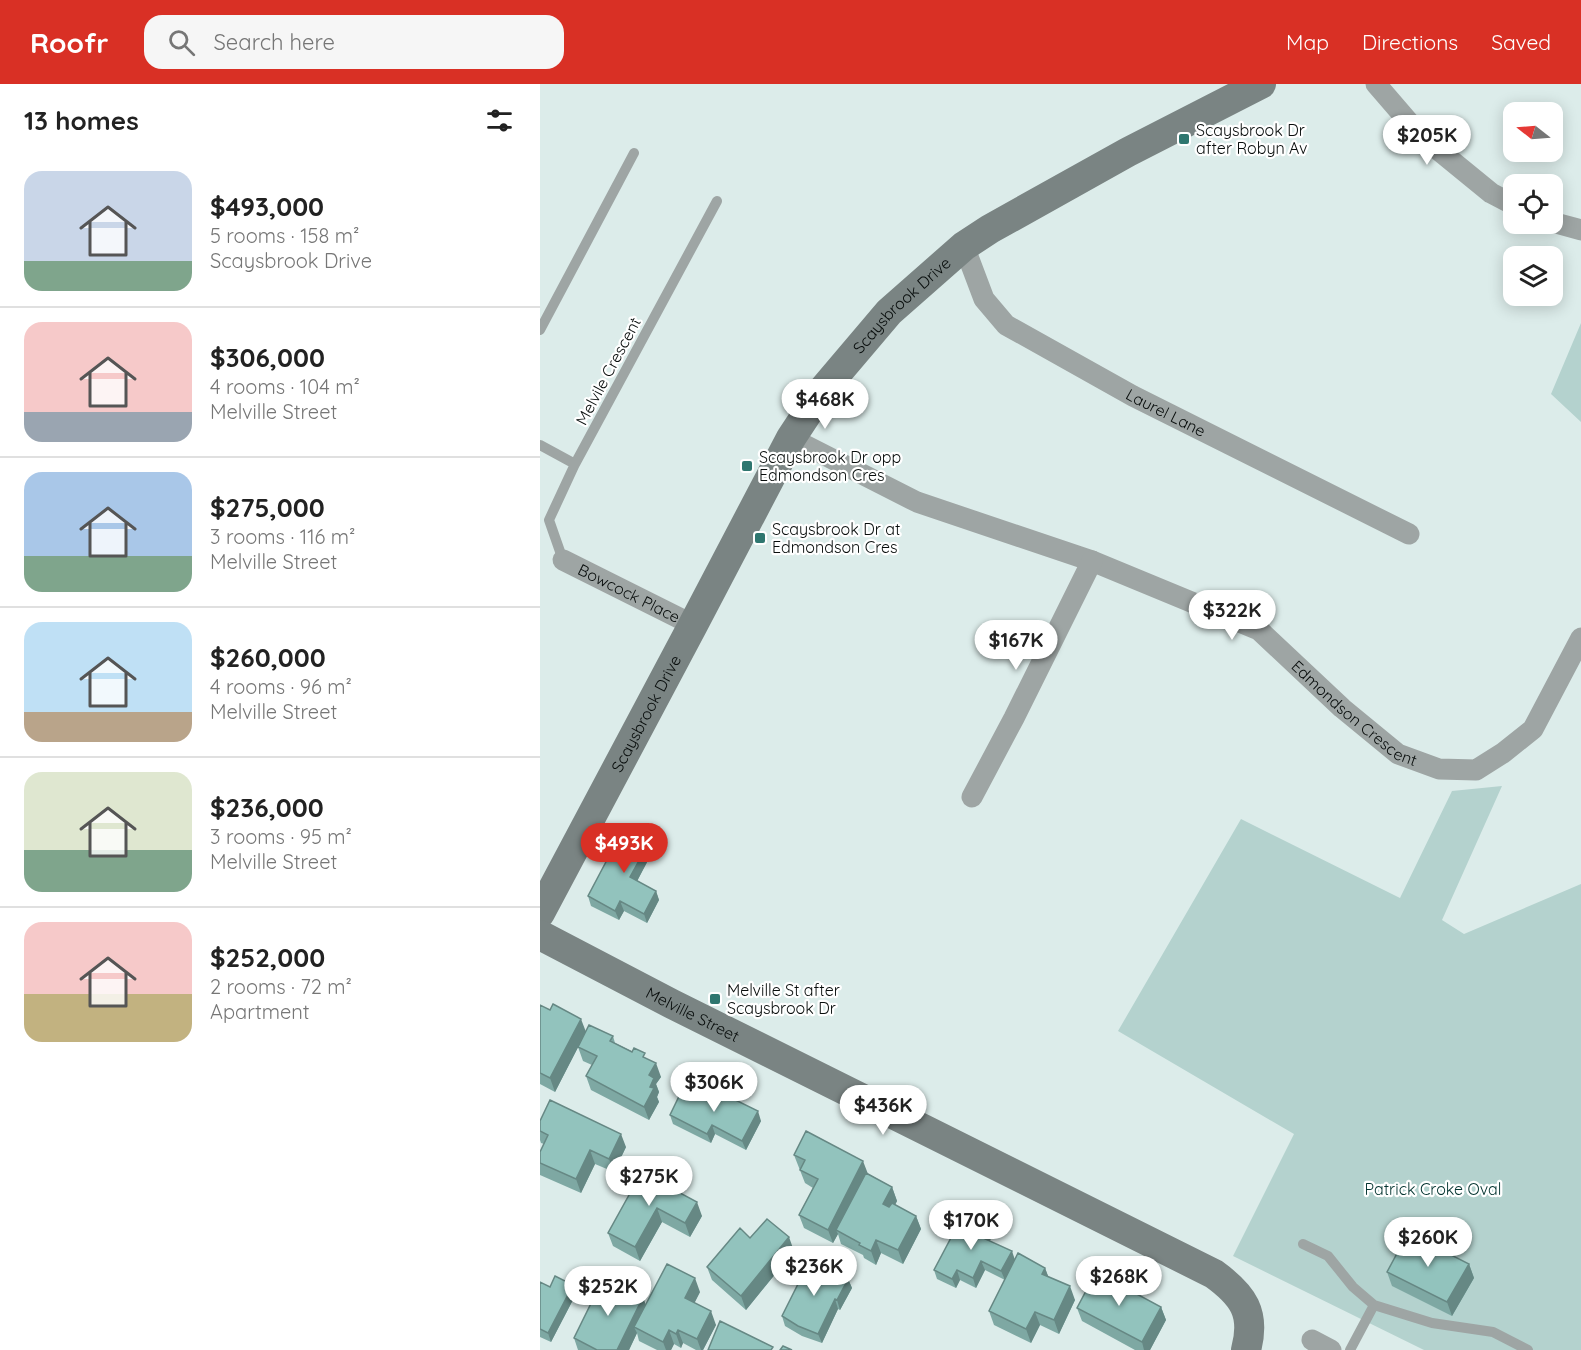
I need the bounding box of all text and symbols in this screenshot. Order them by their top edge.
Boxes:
search box [144,15,564,69]
text: Roofr [30,25,108,60]
icon: search [165,26,198,59]
text: Search here [213,28,335,56]
text: Map [1286,29,1329,55]
text: Directions [1362,29,1458,55]
text: Saved [1491,29,1551,55]
north arrow [1503,102,1563,162]
map controls [1503,102,1563,306]
text: 13 homes [24,104,139,137]
icon: filters [483,104,516,137]
pin: $205K [1385,115,1469,166]
place label: Scaysbrook Dr after Robyn Av [1196,120,1308,158]
text: $205K [1397,122,1457,147]
marker: Scaysbrook Dr after Robyn Av [1177,132,1191,146]
button: locate [1503,174,1563,234]
text: $493,000 [210,190,324,223]
icon: home [72,195,144,267]
text: 5 rooms · 158 m² [210,223,359,248]
button: layers [1503,246,1563,306]
text: Scaysbrook Drive [210,248,372,273]
street label: Scaysbrook Drive [848,252,955,357]
street label: Melvile Crescent [571,314,645,428]
text: $306,000 [210,341,325,374]
icon: home [72,346,144,418]
text: 4 rooms · 104 m² [210,374,360,399]
pin: $468K [783,379,867,430]
street label: Laurel Lane [1122,384,1209,441]
text: $468K [796,386,854,411]
text: Melville Street [210,399,337,424]
place label: Scaysbrook Dr opp Edmondson Cres [759,447,901,485]
marker: Scaysbrook Dr opp Edmondson Cres [740,459,754,473]
text: $275,000 [210,491,325,524]
icon: home [72,496,144,568]
place label: Scaysbrook Dr at Edmondson Cres [772,519,900,557]
text: 3 rooms · 116 m² [210,524,355,549]
marker: Scaysbrook Dr at Edmondson Cres [753,531,767,545]
text: Melville Street [210,549,337,574]
street label: Bowcock Place [575,559,684,627]
pin: $322K [1190,590,1274,641]
text: $322K [1203,597,1261,622]
pin: $167K [974,620,1058,671]
text: $167K [989,627,1043,652]
text: $260,000 [210,641,326,674]
icon: home [72,646,144,718]
street label: Scaysbrook Drive [607,651,685,775]
street label: Edmondson Crescent [1287,656,1420,770]
text: 4 rooms · 96 m² [210,674,352,699]
text: Melville Street [210,699,337,724]
text: $236,000 [210,791,324,824]
icon: home [72,796,144,868]
pin: $493K [582,823,666,874]
text: 3 rooms · 95 m² [210,824,352,849]
text: $493K [595,830,653,855]
text: Melville Street [210,849,337,874]
text: $252,000 [210,941,325,974]
icon: home [72,946,144,1018]
text: 2 rooms · 72 m² [210,974,352,999]
place label: Melville St after Scaysbrook Dr [727,980,840,1018]
street label: Melville Street [643,982,743,1046]
marker: Melville St after Scaysbrook Dr [708,992,722,1006]
text: Apartment [210,999,310,1024]
pin: $306K [672,1062,756,1113]
text: $306K [684,1069,744,1094]
pin: $436K [841,1085,925,1136]
text: $436K [854,1092,912,1117]
pin: $275K [607,1156,691,1207]
text: $275K [620,1163,678,1188]
park label: Patrick Croke Oval [1365,1179,1501,1199]
pin: $170K [929,1200,1013,1251]
text: $170K [943,1207,999,1232]
pin: $260K [1386,1217,1470,1268]
text: $260K [1398,1224,1458,1249]
pin: $236K [772,1246,856,1297]
text: $236K [785,1253,843,1278]
pin: $268K [1077,1256,1161,1307]
text: $268K [1090,1263,1148,1288]
pin: $252K [566,1266,650,1317]
text: $252K [578,1273,638,1298]

